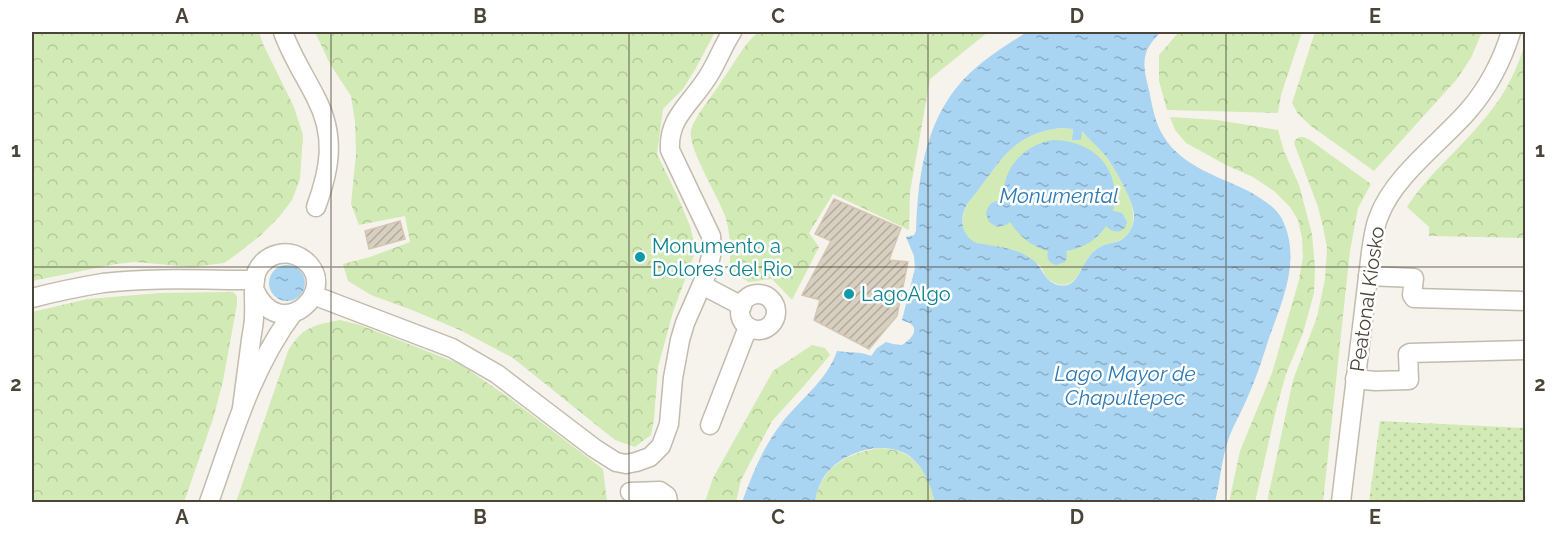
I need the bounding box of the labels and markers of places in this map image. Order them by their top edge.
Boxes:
place label: Monumento a Dolores del Rio [652,234,792,281]
marker: Monumento a Dolores del Rio [633,250,647,264]
place label: LagoAlgo [861,282,951,306]
marker: LagoAlgo [842,287,856,301]

